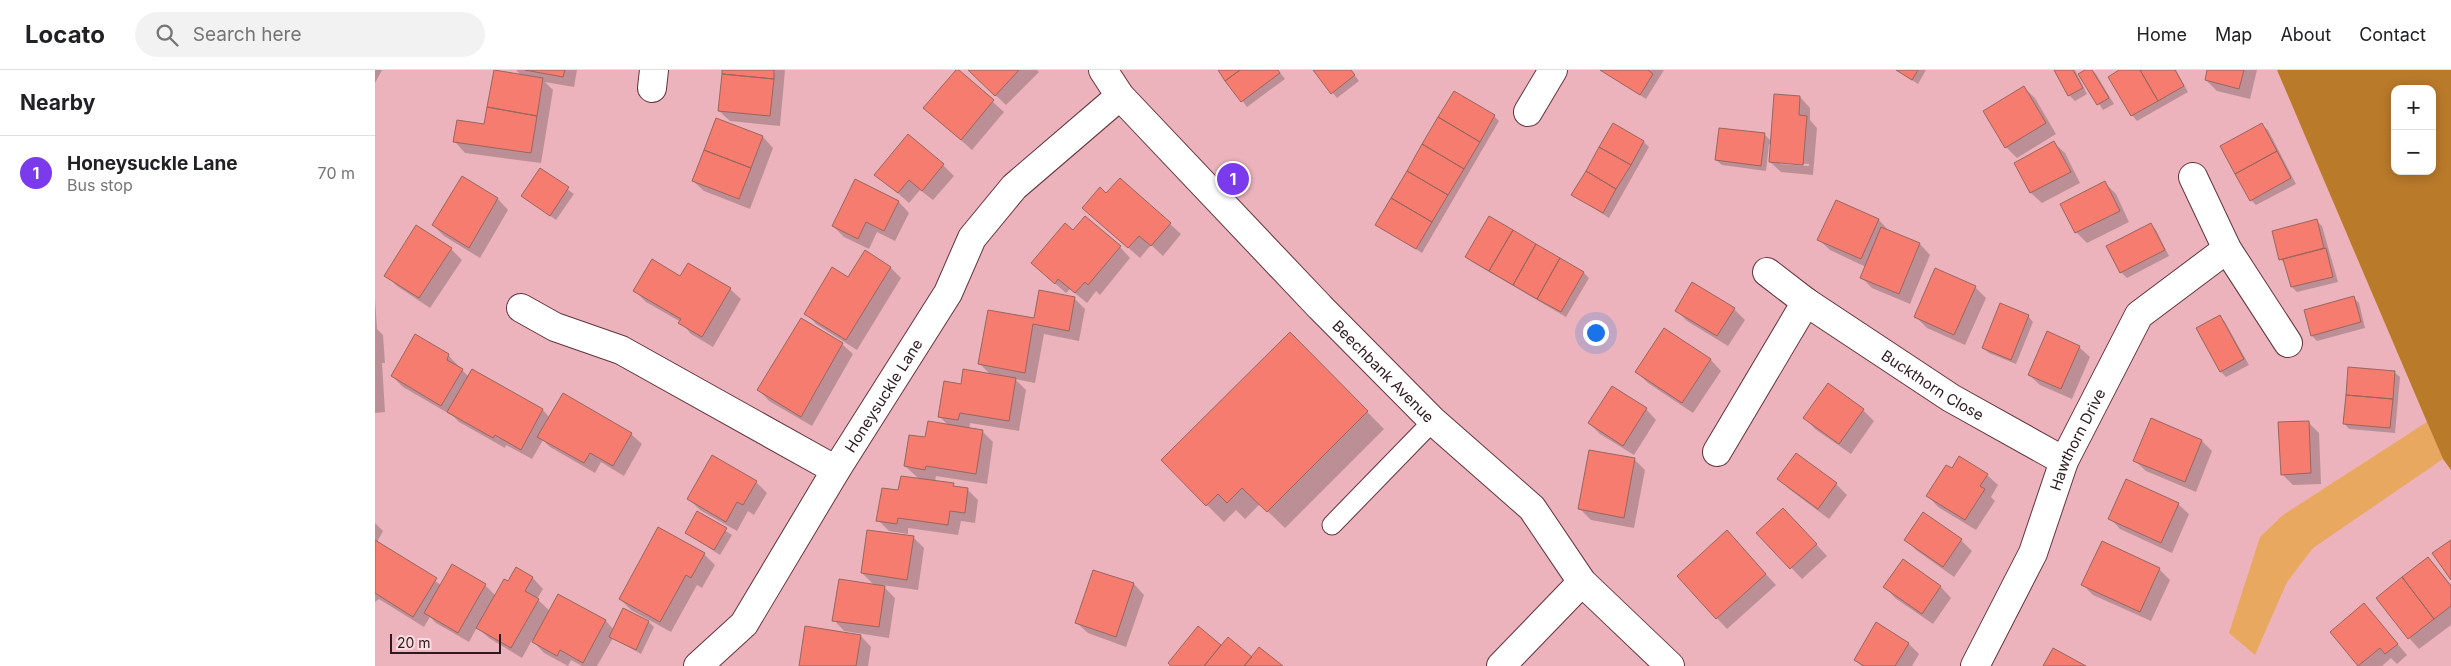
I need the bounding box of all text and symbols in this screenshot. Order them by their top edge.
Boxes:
search box [135,12,485,57]
text: Locato [25,20,105,49]
icon: search [153,21,181,49]
text: Search here [193,23,301,46]
text: Home [2137,24,2187,45]
text: Map [2215,24,2252,45]
text: About [2280,24,2331,45]
text: Contact [2359,24,2426,45]
map controls [2391,85,2436,175]
button: + [2391,85,2436,130]
text: Nearby [20,90,95,115]
button: − [2391,130,2436,175]
text: Honeysuckle Lane [67,152,238,175]
pin: 1 [1217,160,1249,198]
text: 1 [33,163,39,183]
text: 70 m [318,163,355,183]
text: Bus stop [67,175,133,195]
street label: Beechbank Avenue [1329,316,1438,426]
your location [1583,320,1609,346]
street label: Honeysuckle Lane [840,335,926,456]
street label: Buckthorn Close [1878,345,1987,424]
street label: Hawthorn Drive [2045,385,2109,493]
scale bar [390,631,501,654]
text: 20 m [397,634,431,651]

